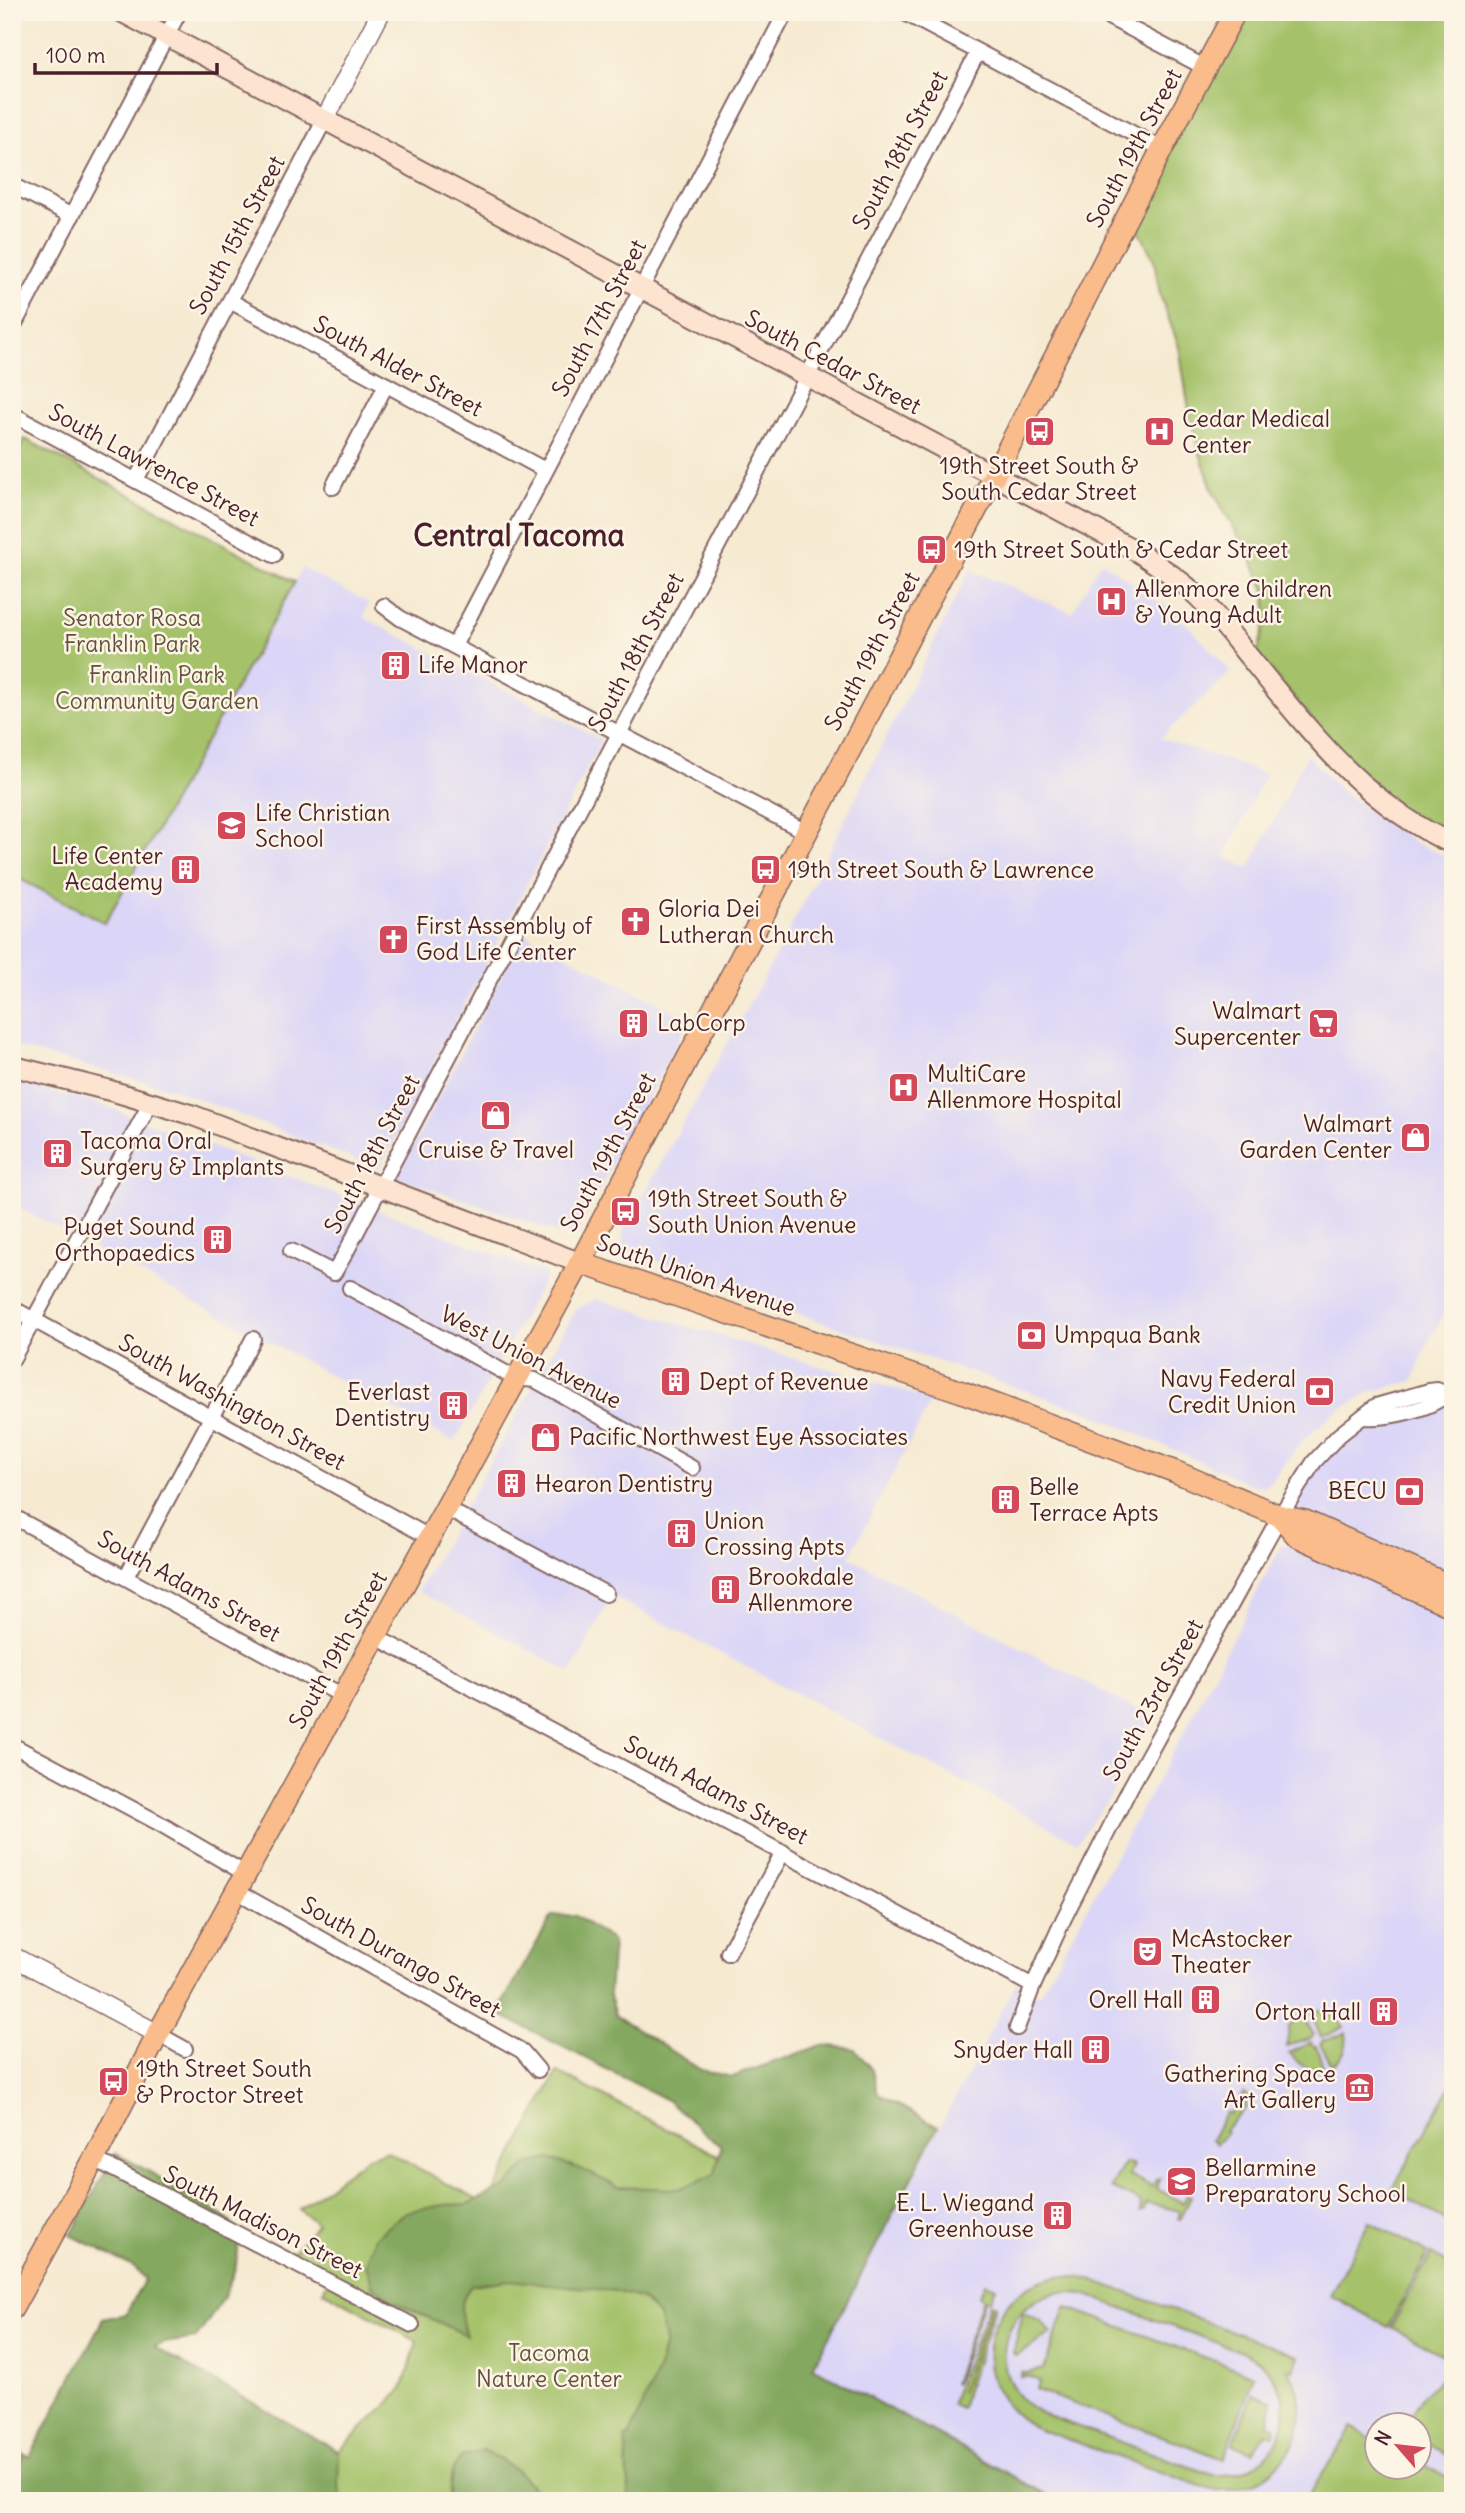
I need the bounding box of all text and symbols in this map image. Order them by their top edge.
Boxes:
scale bar [35,32,217,76]
text: 100 m [46,42,105,69]
street label: South 19th Street [1079,63,1188,232]
street label: South 18th Street [845,65,954,234]
street label: South 15th Street [182,150,291,319]
street label: South 17th Street [545,234,652,401]
street label: South Cedar Street [740,303,927,420]
street label: South Alder Street [309,309,488,423]
street label: South Lawrence Street [44,397,265,532]
place label: Cedar Medical Center [1182,404,1330,459]
bus stop icon: 19th Street South & South Cedar Street [1022,415,1056,449]
hospital icon: Cedar Medical Center [1142,415,1176,449]
place label: 19th Street South & South Cedar Street [940,451,1139,506]
district label: Central Tacoma [413,516,625,554]
bus stop icon: 19th Street South & Cedar Street [914,533,948,567]
place label: 19th Street South & Cedar Street [954,535,1289,564]
street label: South 19th Street [817,566,926,735]
street label: South 18th Street [581,567,690,736]
place label: Allenmore Children & Young Adult [1135,574,1332,629]
hospital icon: Allenmore Children & Young Adult [1095,585,1129,619]
park label: Senator Rosa Franklin Park [63,603,201,658]
building icon: Life Manor [378,648,412,682]
place label: Life Manor [418,650,528,679]
park label: Franklin Park Community Garden [55,660,259,715]
place label: Life Christian School [255,798,390,853]
school or university icon: Life Christian School [215,809,249,843]
place label: Life Center Academy [51,841,164,896]
building icon: Life Center Academy [169,852,203,886]
bus stop icon: 19th Street South & Lawrence [748,853,782,887]
place label: 19th Street South & Lawrence [788,855,1094,884]
place label: Gloria Dei Lutheran Church [658,894,834,949]
church icon: Gloria Dei Lutheran Church [618,905,652,939]
place label: First Assembly of God Life Center [416,911,593,966]
church icon: First Assembly of God Life Center [376,922,410,956]
place label: Walmart Supercenter [1174,996,1302,1051]
building icon: LabCorp [617,1006,651,1040]
supermarket icon: Walmart Supercenter [1307,1007,1341,1041]
place label: LabCorp [657,1008,746,1037]
place label: MultiCare Allenmore Hospital [927,1059,1122,1114]
street label: South 19th Street [553,1067,662,1236]
street label: South 18th Street [317,1069,426,1238]
hospital icon: MultiCare Allenmore Hospital [887,1070,921,1104]
shop icon: Cruise & Travel [479,1099,513,1133]
place label: Walmart Garden Center [1239,1109,1393,1164]
shop icon: Walmart Garden Center [1398,1120,1432,1154]
place label: Tacoma Oral Surgery & Implants [80,1126,284,1181]
place label: Cruise & Travel [418,1135,574,1164]
building icon: Tacoma Oral Surgery & Implants [40,1137,74,1171]
place label: 19th Street South & South Union Avenue [648,1184,856,1239]
bus stop icon: 19th Street South & South Union Avenue [608,1195,642,1229]
place label: Puget Sound Orthopaedics [55,1212,195,1267]
building icon: Puget Sound Orthopaedics [201,1223,235,1257]
street label: South Union Avenue [593,1227,799,1322]
street label: West Union Avenue [436,1298,626,1415]
bank icon: Umpqua Bank [1014,1318,1048,1352]
place label: Umpqua Bank [1054,1320,1201,1349]
street label: South Washington Street [114,1327,351,1476]
place label: Navy Federal Credit Union [1160,1364,1296,1419]
building icon: Dept of Revenue [659,1365,693,1399]
place label: Dept of Revenue [699,1367,869,1396]
bank icon: Navy Federal Credit Union [1302,1375,1336,1409]
place label: Everlast Dentistry [335,1377,430,1432]
building icon: Everlast Dentistry [436,1388,470,1422]
shop icon: Pacific Northwest Eye Associates [529,1420,563,1454]
place label: Pacific Northwest Eye Associates [569,1422,908,1451]
building icon: Hearon Dentistry [495,1467,529,1501]
place label: Hearon Dentistry [535,1469,713,1498]
place label: Belle Terrace Apts [1029,1472,1158,1527]
bank icon: BECU [1393,1474,1427,1508]
place label: BECU [1328,1476,1387,1505]
building icon: Belle Terrace Apts [989,1483,1023,1517]
place label: Union Crossing Apts [704,1506,845,1561]
building icon: Union Crossing Apts [664,1517,698,1551]
street label: South Adams Street [93,1523,286,1648]
place label: Brookdale Allenmore [748,1562,854,1617]
street label: South 19th Street [282,1566,393,1734]
building icon: Brookdale Allenmore [708,1573,742,1607]
street label: South 23rd Street [1096,1613,1209,1786]
street label: South Adams Street [619,1729,814,1850]
street label: South Durango Street [296,1890,506,2024]
place label: McAstocker Theater [1171,1924,1293,1979]
theatre icon: McAstocker Theater [1131,1935,1165,1969]
building icon: Orell Hall [1189,1983,1223,2017]
place label: Orell Hall [1088,1985,1183,2014]
building icon: Orton Hall [1367,1995,1401,2029]
place label: Orton Hall [1254,1997,1361,2026]
building icon: Snyder Hall [1079,2033,1113,2067]
place label: Snyder Hall [953,2035,1073,2064]
place label: 19th Street South & Proctor Street [136,2054,312,2109]
place label: Gathering Space Art Gallery [1164,2059,1336,2114]
bus stop icon: 19th Street South & Proctor Street [96,2065,130,2099]
museum icon: Gathering Space Art Gallery [1342,2070,1376,2104]
place label: Bellarmine Preparatory School [1205,2153,1406,2208]
street label: South Madison Street [159,2159,368,2284]
school or university icon: Bellarmine Preparatory School [1165,2164,1199,2198]
place label: E. L. Wiegand Greenhouse [896,2188,1034,2243]
building icon: E. L. Wiegand Greenhouse [1040,2199,1074,2233]
park label: Tacoma Nature Center [476,2338,623,2393]
north arrow [1364,2412,1434,2482]
text: N [1369,2427,1397,2449]

